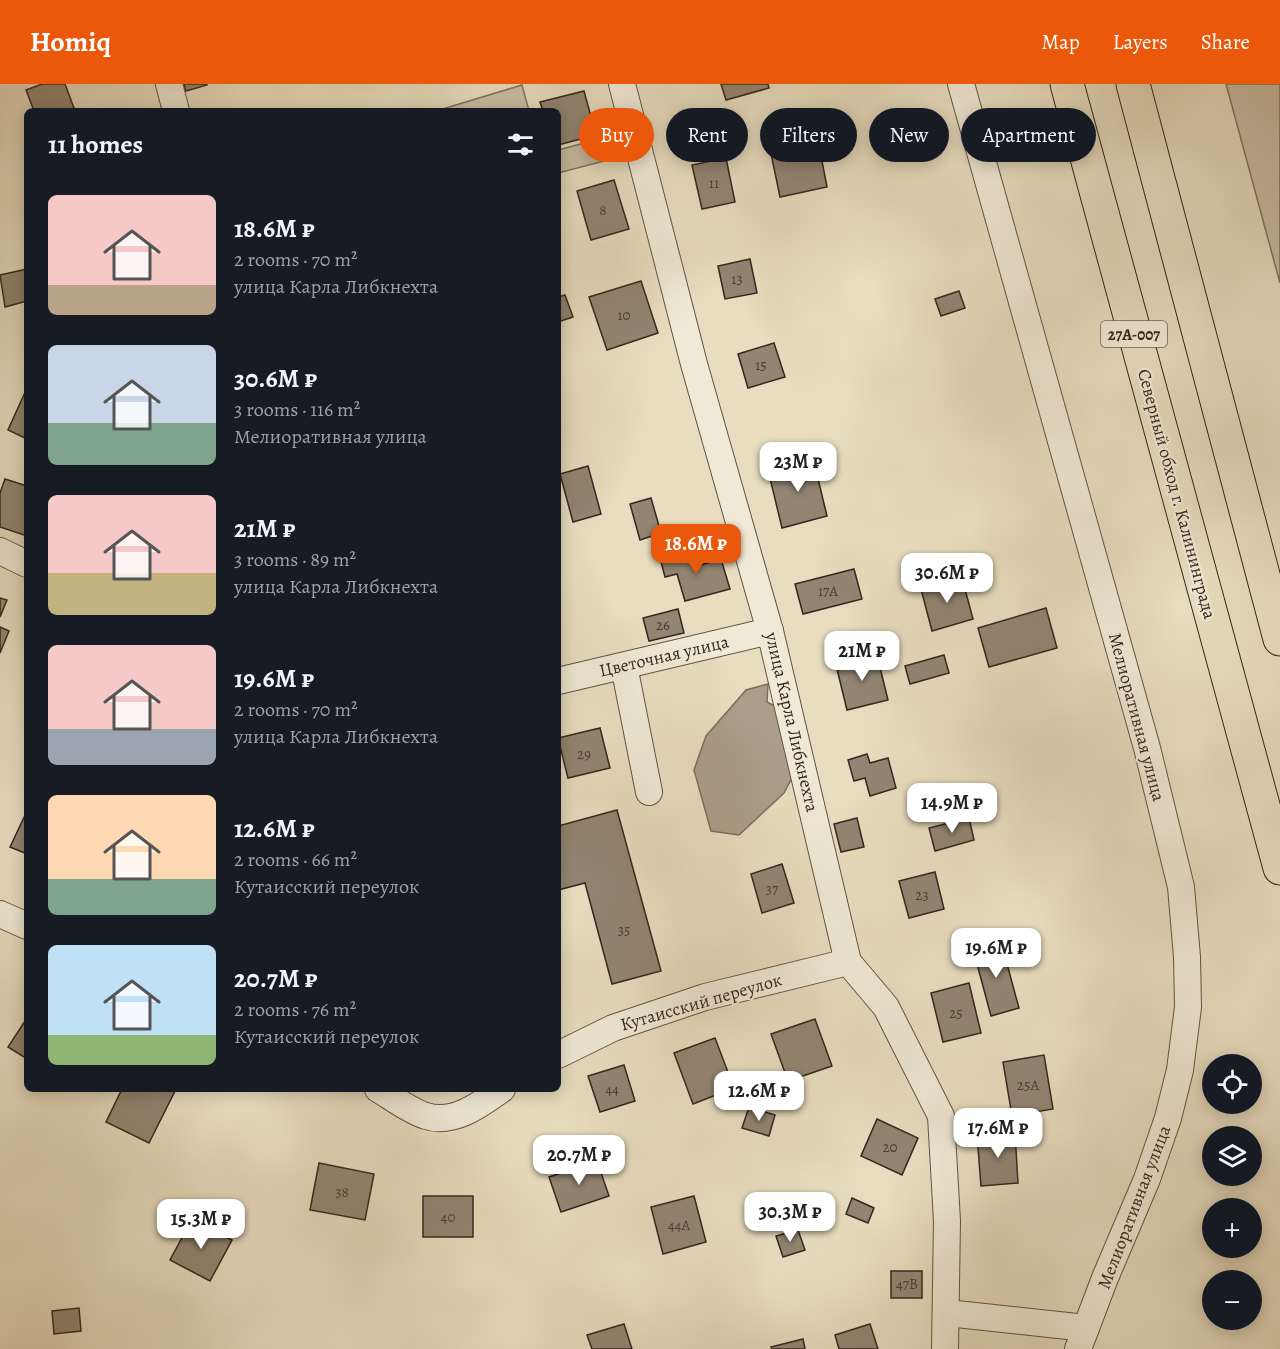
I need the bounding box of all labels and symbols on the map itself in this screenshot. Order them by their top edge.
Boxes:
house number: 11 [709,173,719,193]
house number: 8 [599,200,607,220]
house number: 13 [731,269,743,289]
house number: 10 [617,305,631,325]
road number: 27А-007 [1101,321,1167,347]
house number: 15 [755,355,767,375]
street label: Северный обход г. Калининграда [1132,366,1222,622]
pin: 23M ₽ [756,442,840,493]
pin: 18.6M ₽ [641,524,751,575]
pin: 30.6M ₽ [892,553,1002,604]
house number: 17А [818,581,838,601]
house number: 26 [656,615,670,635]
street label: Цветочная улица [597,629,732,683]
street label: улица Карла Либкнехта [759,629,825,815]
street label: Мелиоративная улица [1103,630,1171,805]
pin: 21M ₽ [820,631,904,682]
house number: 29 [577,744,591,764]
pin: 14.9M ₽ [897,783,1007,834]
house number: 37 [766,879,779,899]
house number: 23 [915,885,929,905]
house number: 35 [618,920,630,940]
pin: 19.6M ₽ [941,928,1051,979]
street label: Кутаисский переулок [617,967,785,1037]
house number: 25 [949,1003,963,1023]
pin: 12.6M ₽ [704,1071,814,1122]
house number: 25А [1017,1075,1039,1095]
house number: 44 [605,1079,619,1099]
pin: 17.6M ₽ [943,1108,1053,1159]
street label: Мелиоративная улица [1092,1121,1177,1292]
pin: 20.7M ₽ [524,1135,634,1186]
house number: 20 [882,1137,898,1157]
house number: 38 [335,1182,349,1202]
pin: 30.3M ₽ [735,1192,845,1243]
pin: 15.3M ₽ [146,1199,256,1250]
house number: 40 [441,1207,455,1227]
house number: 44А [668,1215,690,1235]
house number: 47В [896,1274,918,1294]

